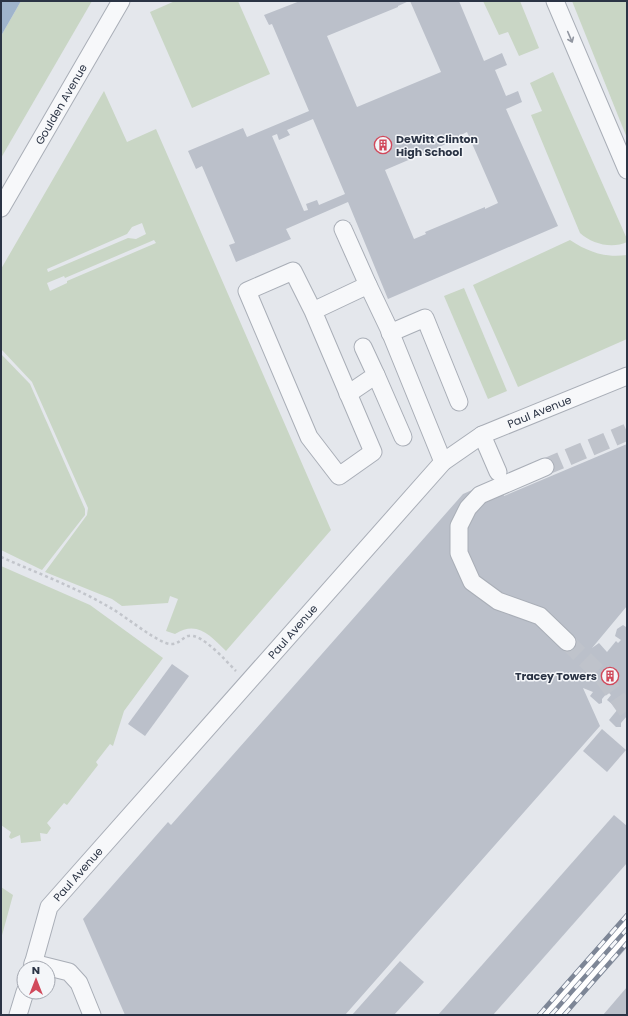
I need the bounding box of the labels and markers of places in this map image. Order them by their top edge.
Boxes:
place label: DeWitt Clinton High School [396,131,478,160]
building icon: DeWitt Clinton High School [373,135,393,155]
building icon: Tracey Towers [600,666,620,686]
place label: Tracey Towers [515,668,597,684]

